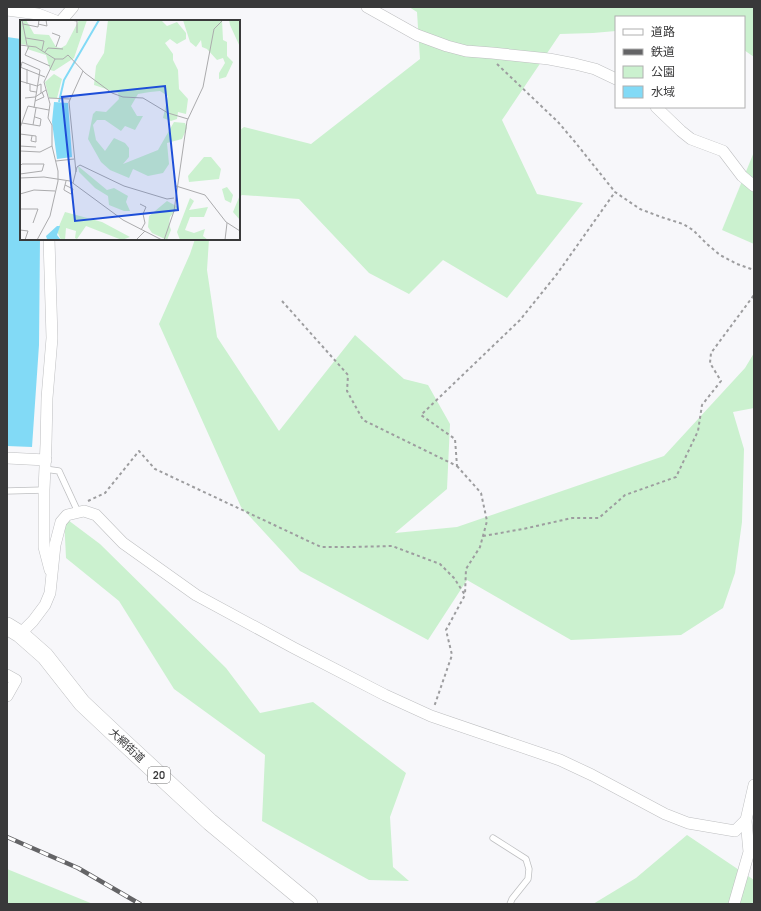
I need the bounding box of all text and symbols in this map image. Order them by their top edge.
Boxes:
legend [615,16,745,108]
inset map [20,20,240,240]
text: 道路 [651,23,675,40]
text: 鉄道 [651,43,675,60]
text: 公園 [651,63,675,80]
text: 水域 [651,83,675,100]
street label: 大網街道 [106,724,149,765]
road number: 20 [148,767,170,783]

